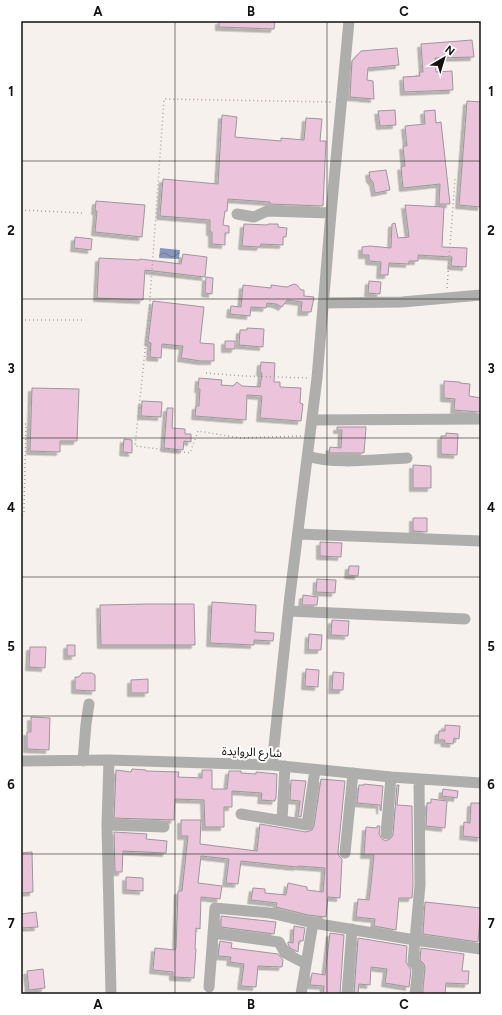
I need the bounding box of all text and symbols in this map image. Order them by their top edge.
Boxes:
text: A [93,4,103,19]
text: B [247,4,255,19]
text: C [399,4,409,19]
north arrow [424,38,464,78]
text: N [442,43,457,58]
text: 1 [8,84,14,99]
text: 1 [488,84,494,99]
text: 2 [7,223,15,238]
text: 2 [487,223,495,238]
text: 3 [7,361,15,376]
text: 3 [487,361,495,376]
text: 4 [7,500,15,515]
text: 4 [487,500,495,515]
text: 5 [7,639,15,654]
text: 5 [487,639,495,654]
street label: شارع الروايدة [222,744,282,762]
text: 6 [7,777,15,792]
text: 6 [487,777,495,792]
text: 7 [7,916,15,931]
text: 7 [487,916,495,931]
text: A [93,997,103,1012]
text: B [247,997,255,1012]
text: C [399,997,409,1012]

